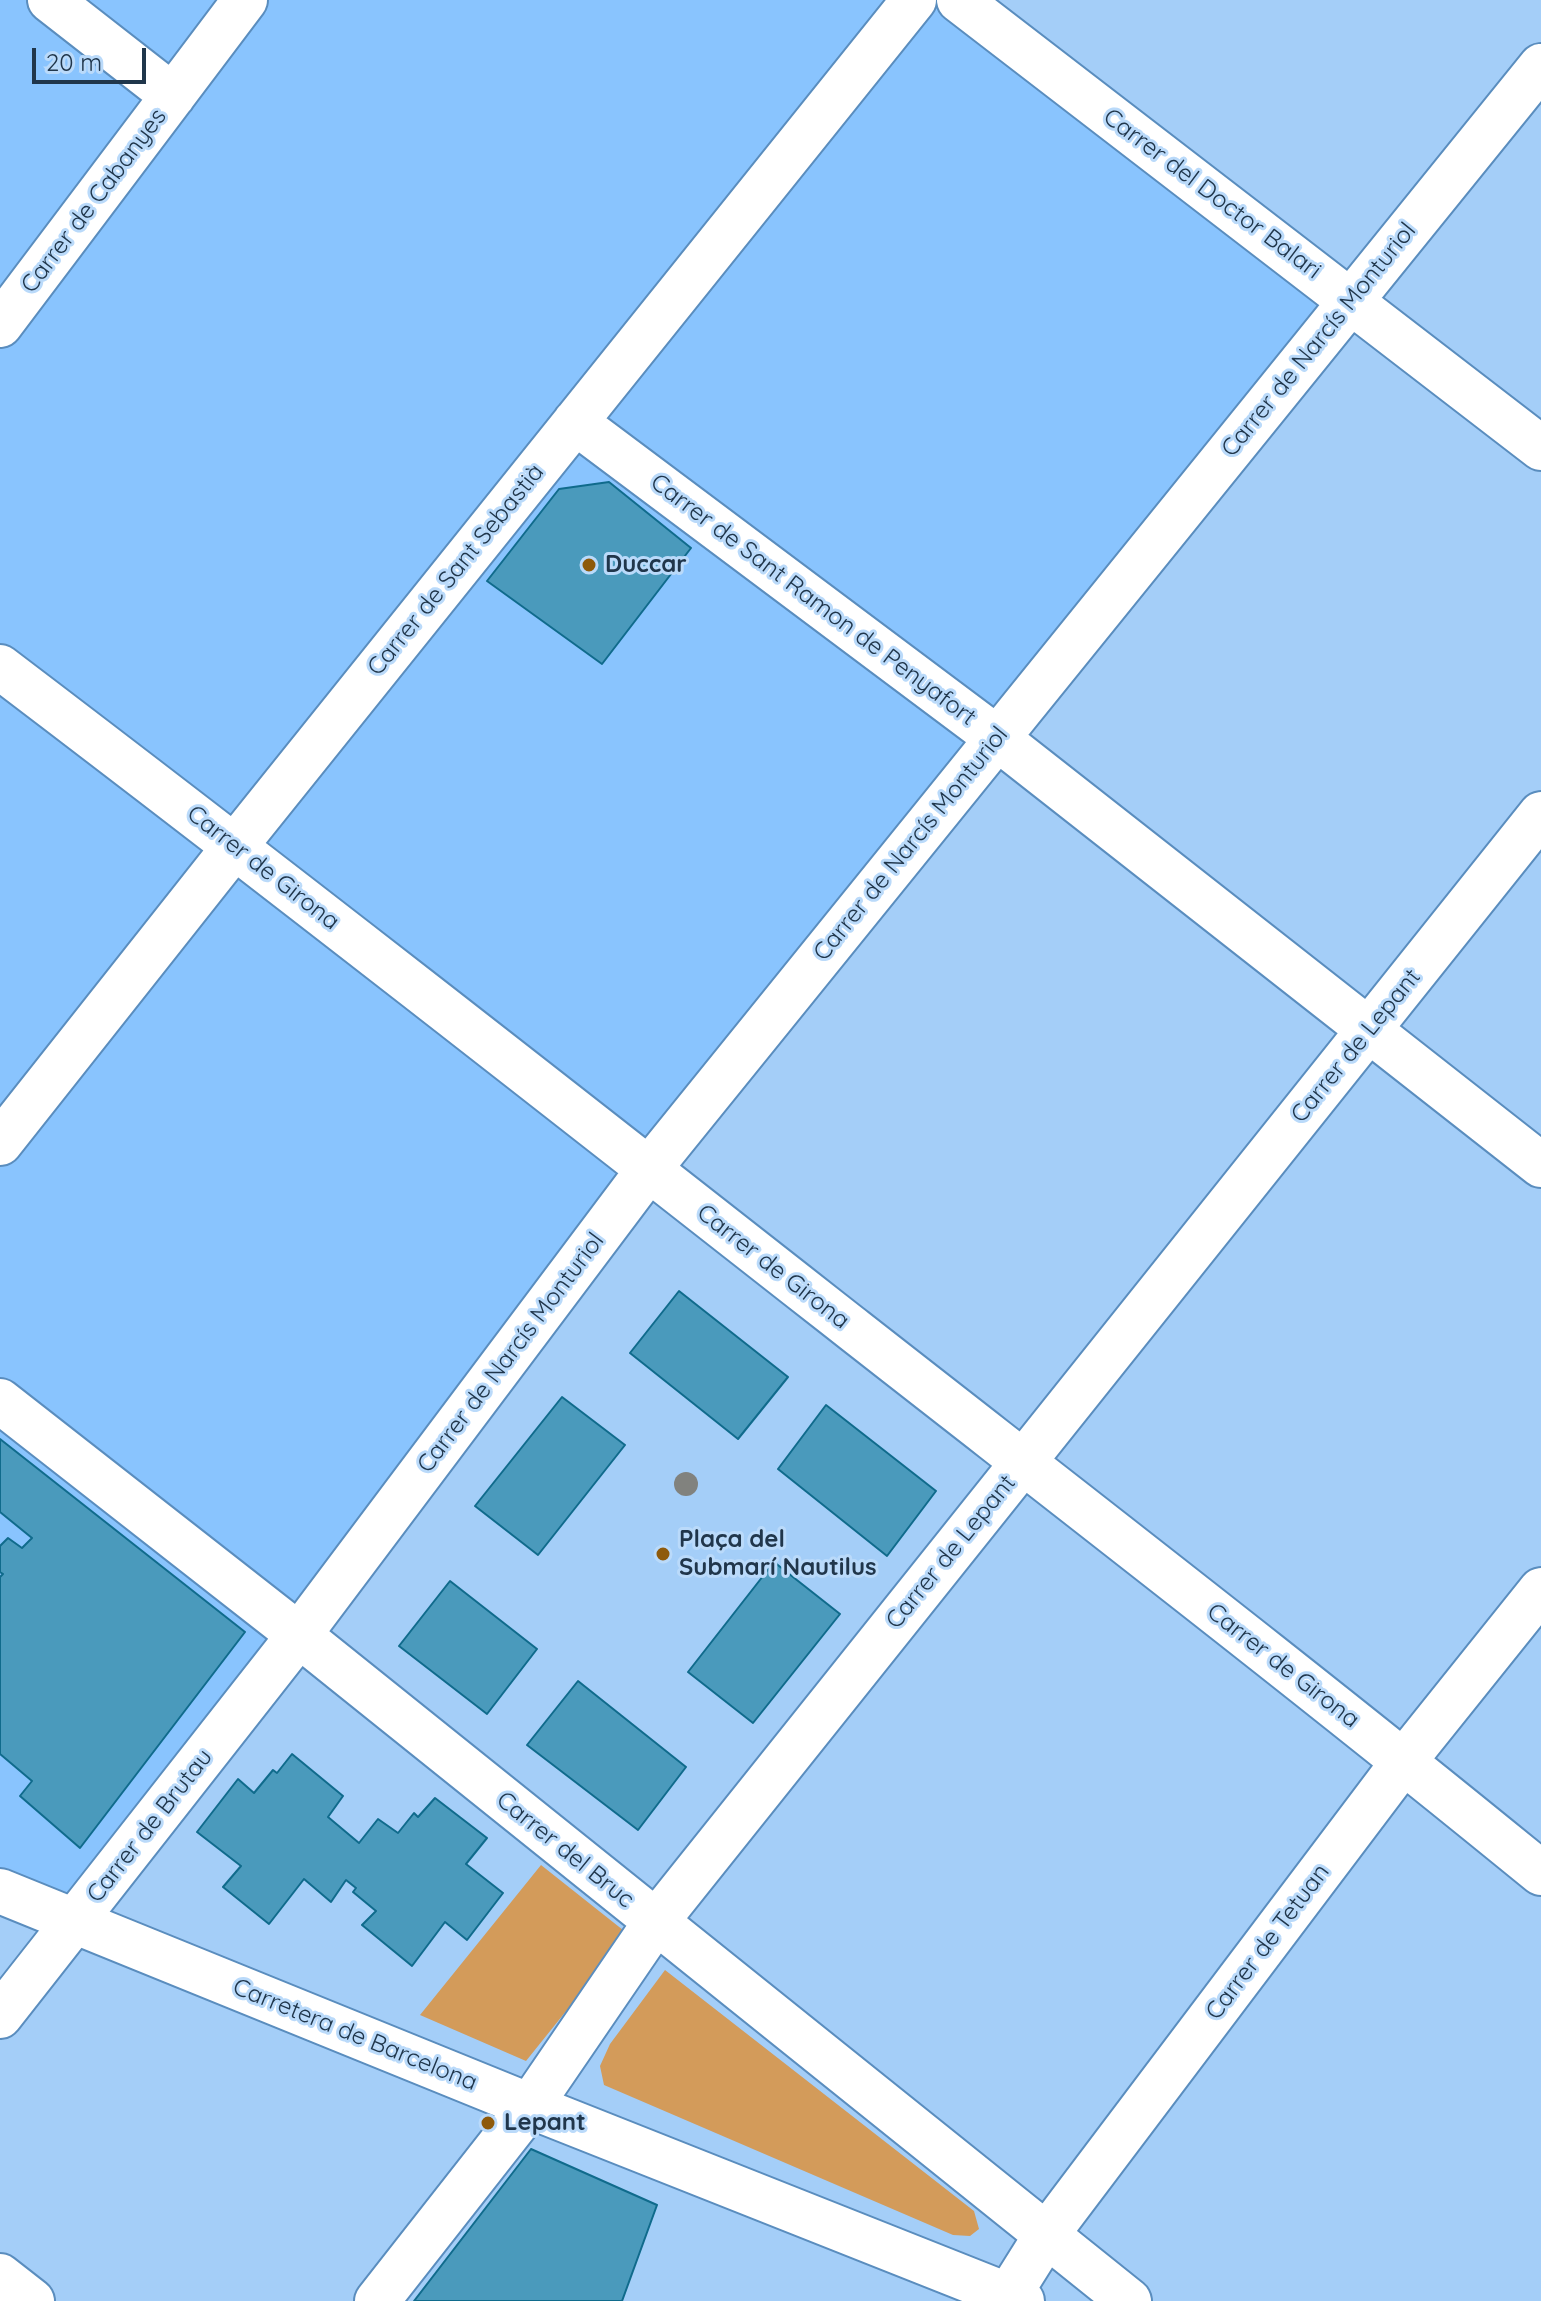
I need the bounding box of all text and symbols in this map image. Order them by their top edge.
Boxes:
scale bar [36,32,150,82]
text: 20 m [46,47,102,77]
street label: Carrer de Cabanyes [15,103,173,299]
street label: Carrer del Doctor Balari [1098,103,1326,285]
street label: Carrer de Narcís Monturiol [1216,217,1422,463]
street label: Carrer de Sant Sebastià [362,458,550,682]
street label: Carrer de Sant Ramon de Penyafort [645,468,981,732]
place label: Duccar [605,551,687,579]
marker: Duccar [580,556,598,574]
street label: Carrer de Narcís Monturiol [808,721,1014,967]
street label: Carrer de Girona [181,800,345,936]
street label: Carrer de Lepant [1285,963,1427,1129]
street label: Carrer de Girona [691,1199,855,1335]
street label: Carrer de Narcís Monturiol [411,1227,611,1479]
street label: Carrer de Lepant [880,1469,1022,1635]
place label: Plaça del Submarí Nautilus [679,1526,877,1582]
marker: Plaça del Submarí Nautilus [654,1545,672,1563]
street label: Carrer de Girona [1201,1598,1365,1734]
street label: Carrer de Brutau [81,1744,219,1908]
street label: Carrer del Bruc [490,1786,640,1914]
street label: Carrer de Tetuan [1200,1858,1336,2026]
street label: Carretera de Barcelona [229,1973,481,2097]
place label: Lepant [504,2109,586,2137]
marker: Lepant [479,2114,497,2132]

